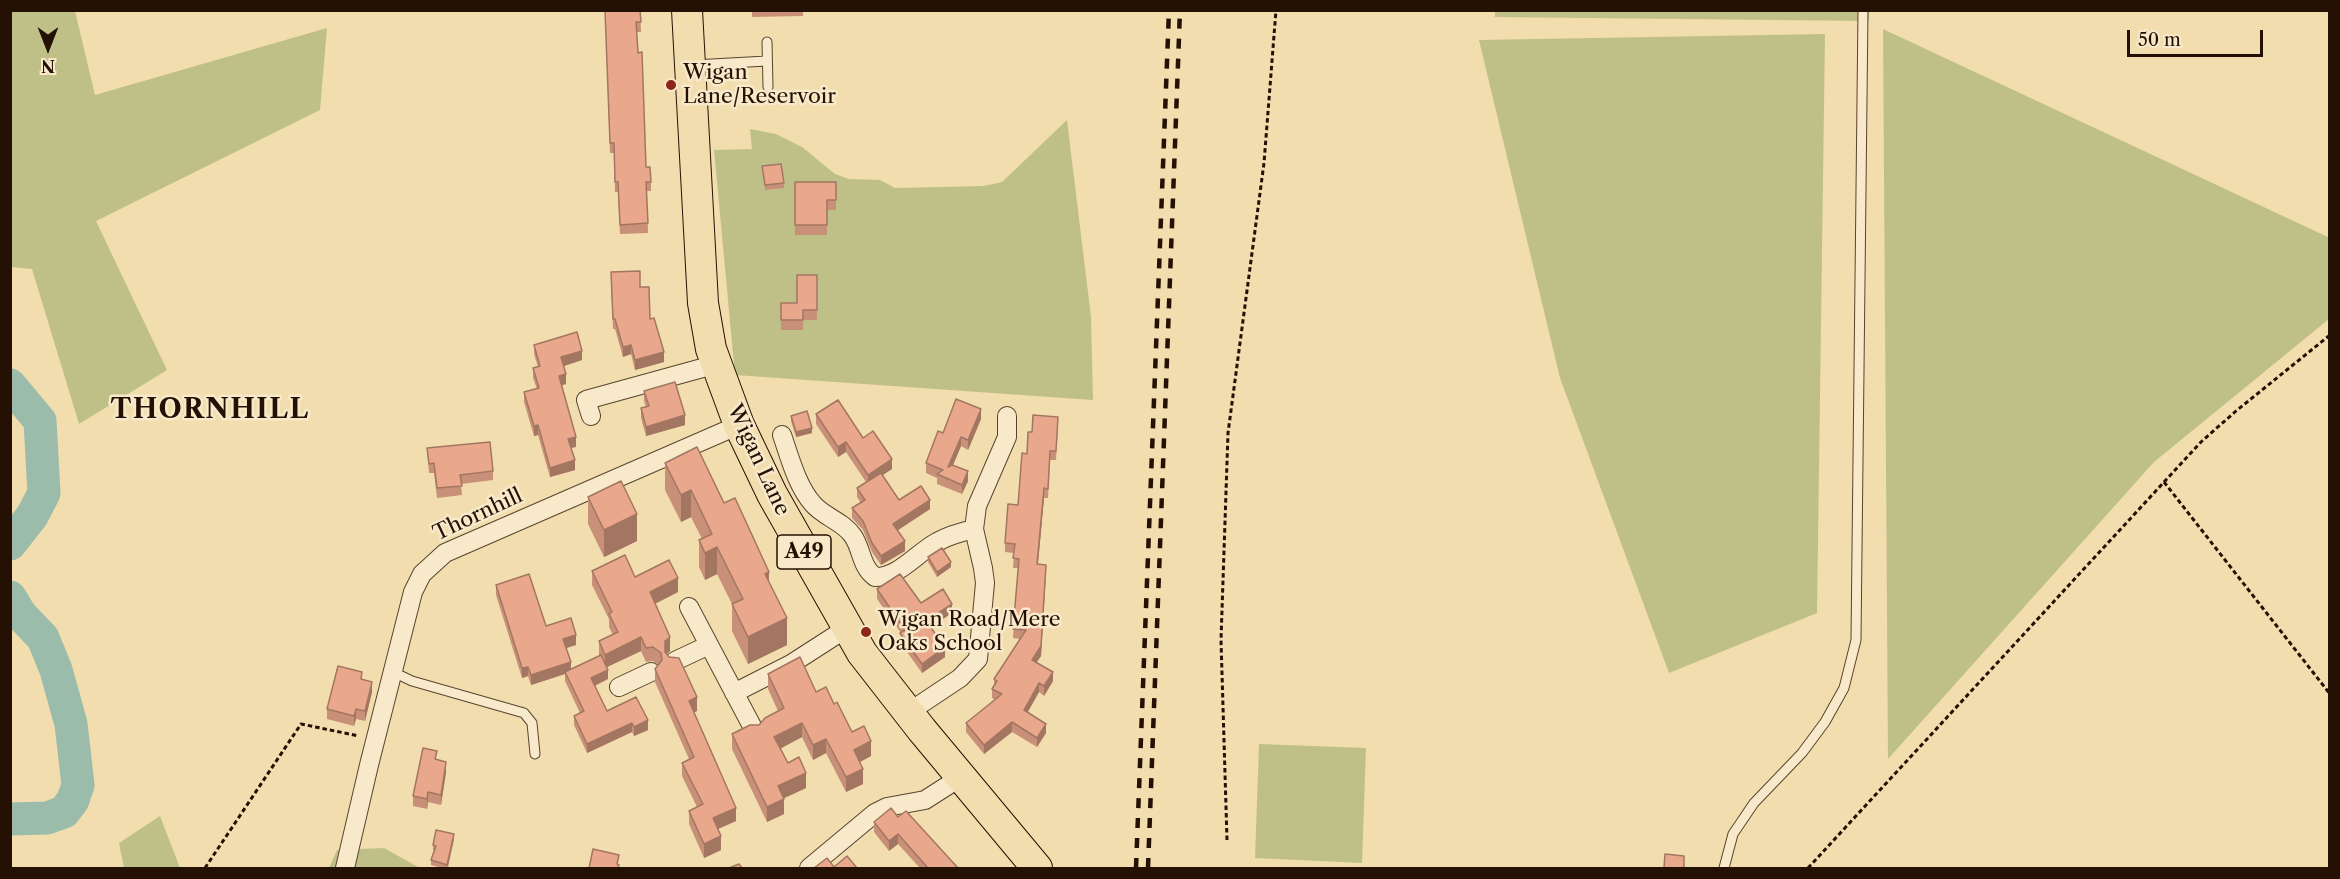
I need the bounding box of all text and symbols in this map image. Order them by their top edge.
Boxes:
north arrow [18,18,78,78]
scale bar [2130,18,2266,56]
text: 50 m [2138,29,2181,51]
text: N [41,56,55,76]
place label: Wigan Lane/Reservoir [683,60,836,110]
marker: Wigan Lane/Reservoir [664,78,678,92]
district label: THORNHILL [110,394,310,426]
street label: Wigan Lane [721,400,795,520]
street label: Thornhill [429,483,527,547]
road number: A49 [777,535,831,569]
place label: Wigan Road/Mere Oaks School [878,607,1061,657]
marker: Wigan Road/Mere Oaks School [859,625,873,639]

